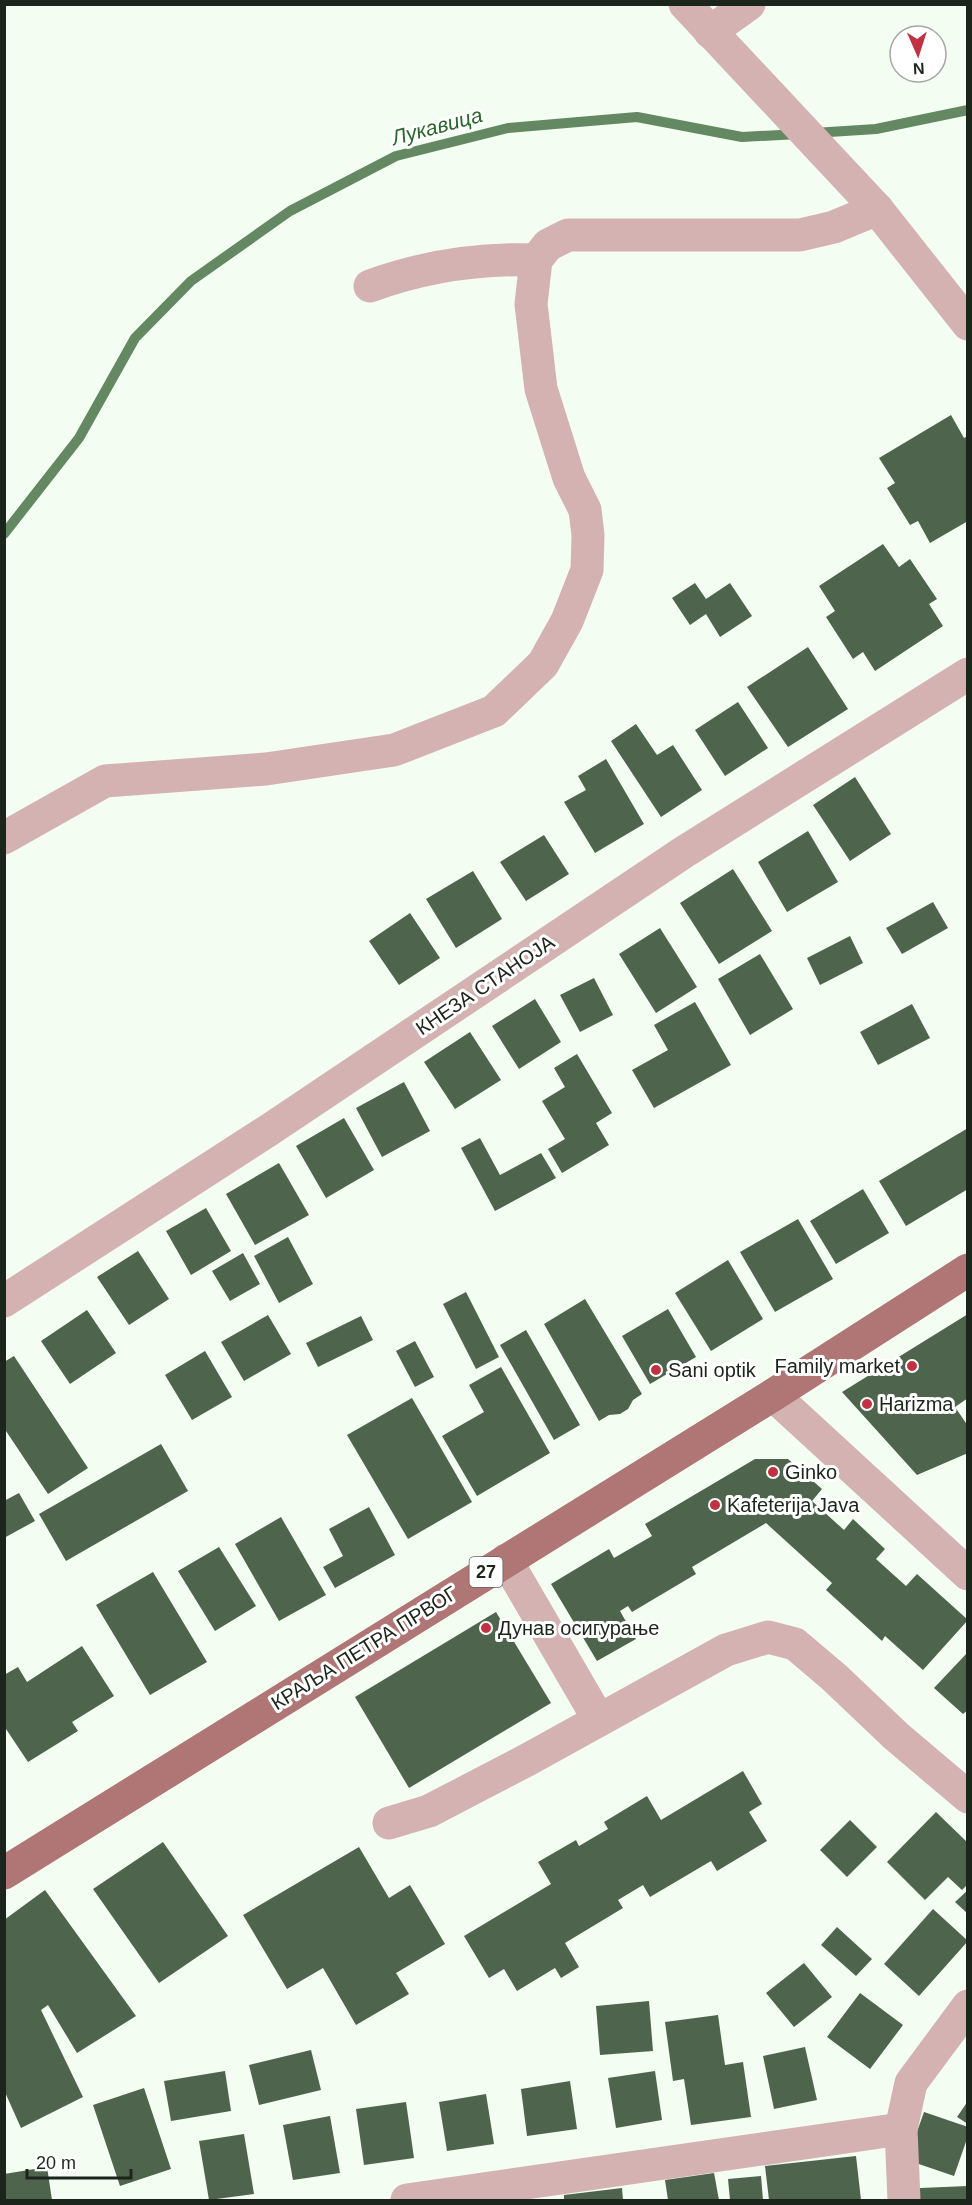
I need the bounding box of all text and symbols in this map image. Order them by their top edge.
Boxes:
north arrow [888,24,948,84]
text: N [913,60,925,77]
water label: Лукавица [387,103,485,150]
street label: КНЕЗА СТАНОЈА [412,930,559,1039]
place label: Family market [774,1355,900,1377]
place label: Sani optik [668,1359,757,1381]
marker: Family market [905,1359,919,1373]
marker: Sani optik [649,1363,663,1377]
place label: Harizma [879,1393,954,1415]
marker: Harizma [860,1397,874,1411]
place label: Ginko [785,1461,837,1483]
marker: Ginko [766,1465,780,1479]
place label: Kafeterija Java [727,1494,860,1516]
marker: Kafeterija Java [708,1498,722,1512]
road number: 27 [470,1557,502,1587]
street label: КРАЉА ПЕТРА ПРВОГ [267,1582,461,1714]
place label: Дунав осигурање [498,1617,659,1639]
marker: Дунав осигурање [479,1621,493,1635]
scale bar [27,2142,130,2180]
text: 20 m [36,2153,76,2173]

